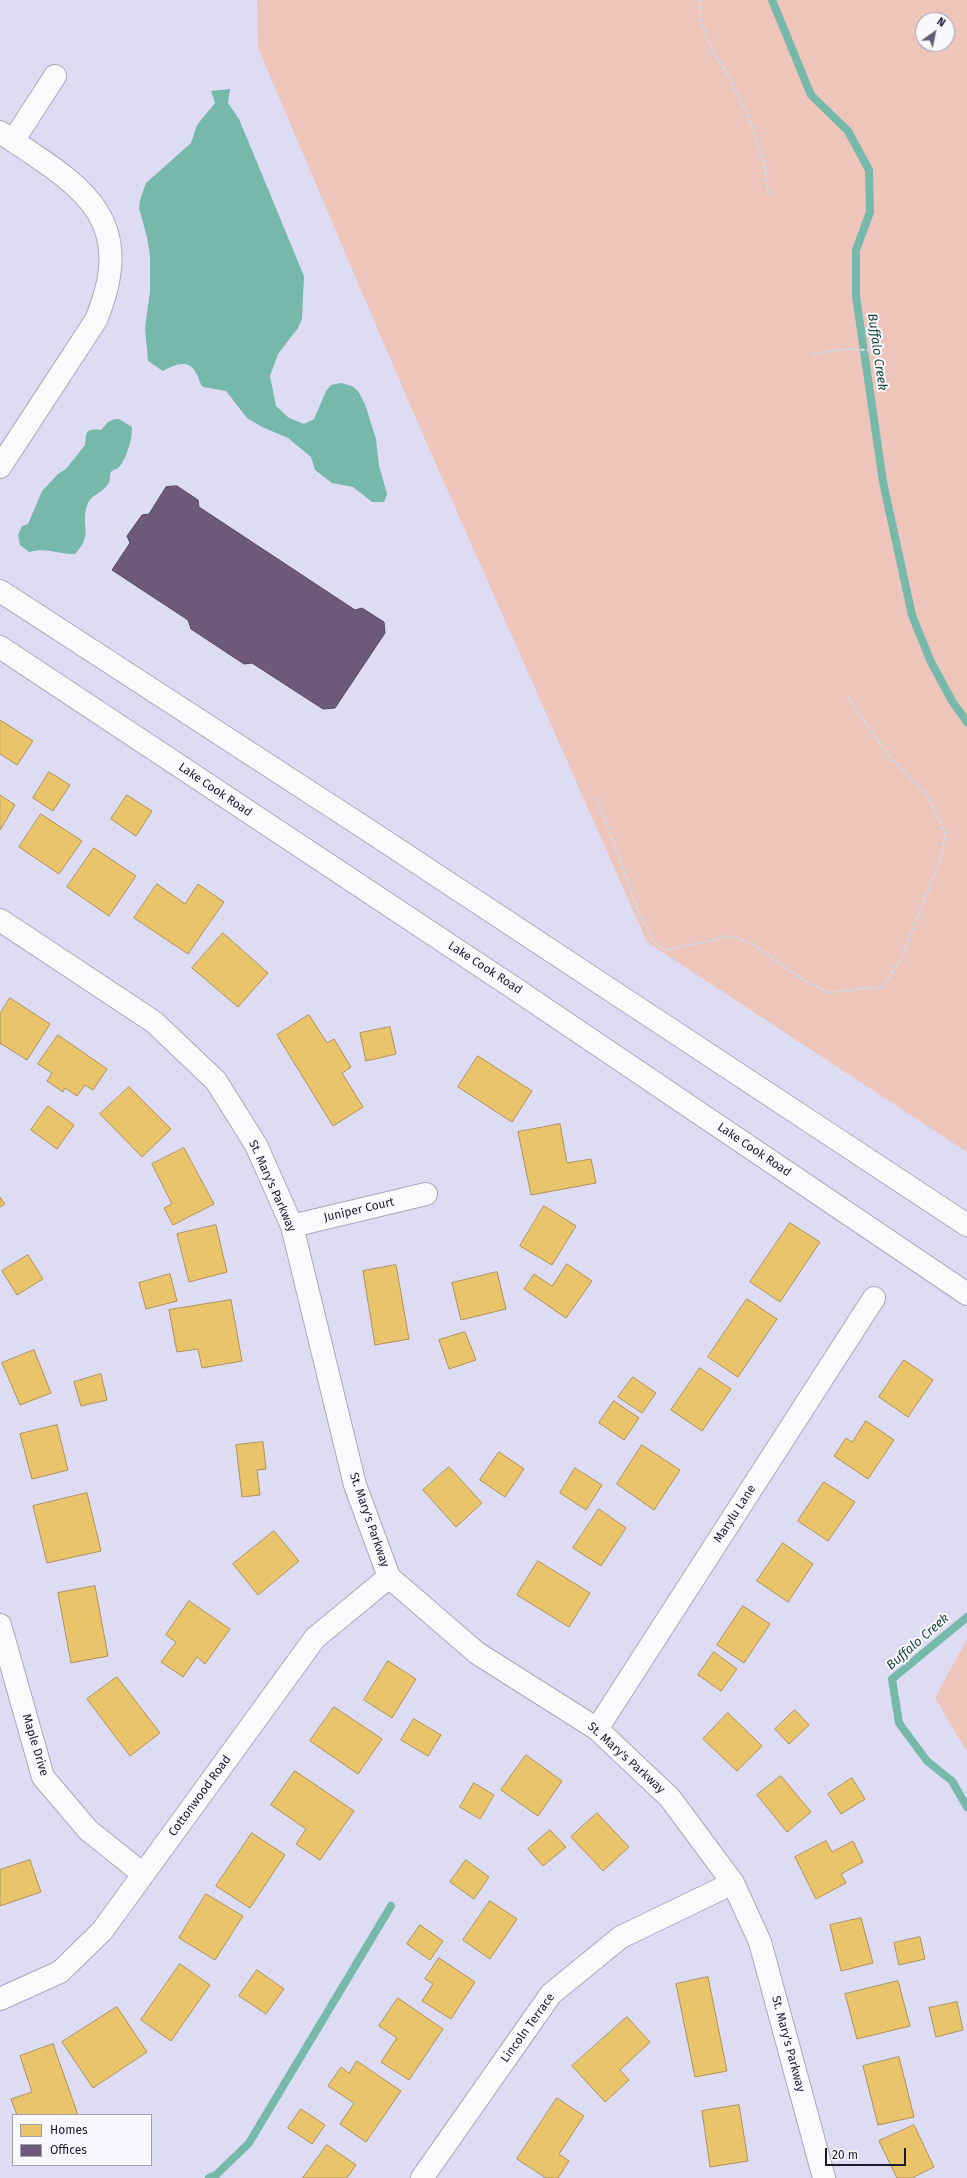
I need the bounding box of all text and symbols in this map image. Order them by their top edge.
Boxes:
north arrow [915,12,955,52]
text: N [935,15,948,30]
water label: Buffalo Creek [864,312,890,392]
street label: Lake Cook Road [175,760,255,820]
street label: Lake Cook Road [445,939,525,997]
street label: Lake Cook Road [714,1120,794,1180]
street label: St. Mary's Parkway [245,1138,299,1234]
street label: Juniper Court [322,1195,396,1225]
street label: St. Mary's Parkway [346,1471,392,1569]
street label: Marylu Lane [711,1482,759,1546]
water label: Buffalo Creek [884,1611,952,1673]
street label: Maple Drive [19,1712,51,1778]
street label: St. Mary's Parkway [584,1720,668,1796]
street label: Cottonwood Road [166,1753,234,1839]
street label: Lincoln Terrace [498,1991,558,2065]
street label: St. Mary's Parkway [768,1994,808,2094]
legend [12,2114,152,2166]
text: Homes [50,2123,88,2137]
scale bar [827,2140,908,2166]
text: Offices [50,2143,87,2157]
text: 20 m [832,2148,858,2162]

